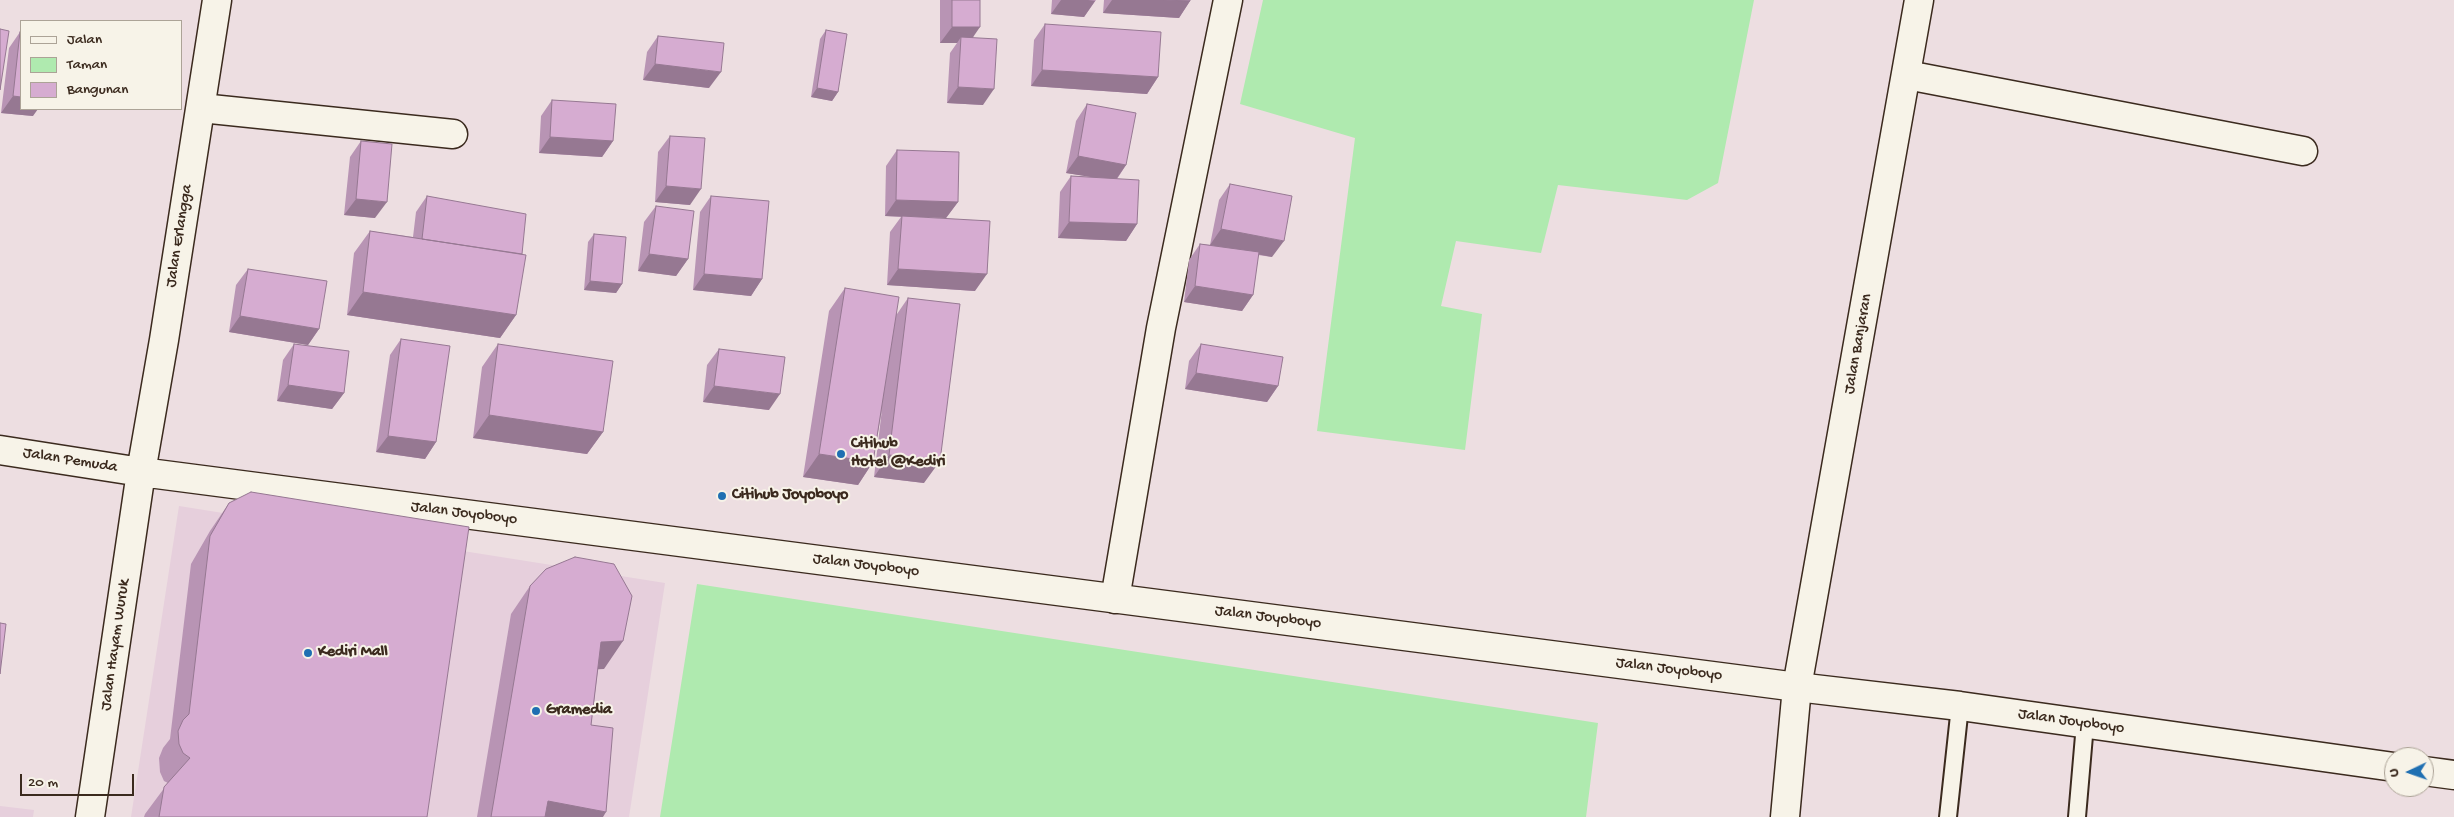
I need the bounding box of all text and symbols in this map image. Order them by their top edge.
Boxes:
legend [20,20,182,110]
text: Jalan [67,31,102,49]
text: Taman [67,56,107,74]
text: Bangunan [67,81,128,99]
street label: Jalan Erlangga [162,183,198,289]
street label: Jalan Banjaran [1841,292,1877,396]
place label: Citihub Hotel @Kediri [851,435,945,473]
street label: Jalan Pemuda [21,444,119,478]
marker: Citihub Hotel @Kediri [835,448,847,460]
place label: Citihub Joyoboyo [732,486,848,506]
marker: Citihub Joyoboyo [716,490,728,502]
street label: Jalan Joyoboyo [410,498,518,530]
street label: Jalan Joyoboyo [812,550,920,582]
street label: Jalan Hayam Wuruk [97,578,135,712]
street label: Jalan Joyoboyo [1214,602,1322,634]
place label: Kediri Mall [318,643,388,663]
marker: Kediri Mall [302,647,314,659]
street label: Jalan Joyoboyo [1615,654,1723,686]
place label: Gramedia [546,701,612,721]
marker: Gramedia [530,705,542,717]
street label: Jalan Joyoboyo [2017,705,2125,739]
north arrow [2384,747,2434,797]
scale bar [22,764,136,796]
text: U [2386,768,2403,777]
text: 20 m [28,774,58,792]

